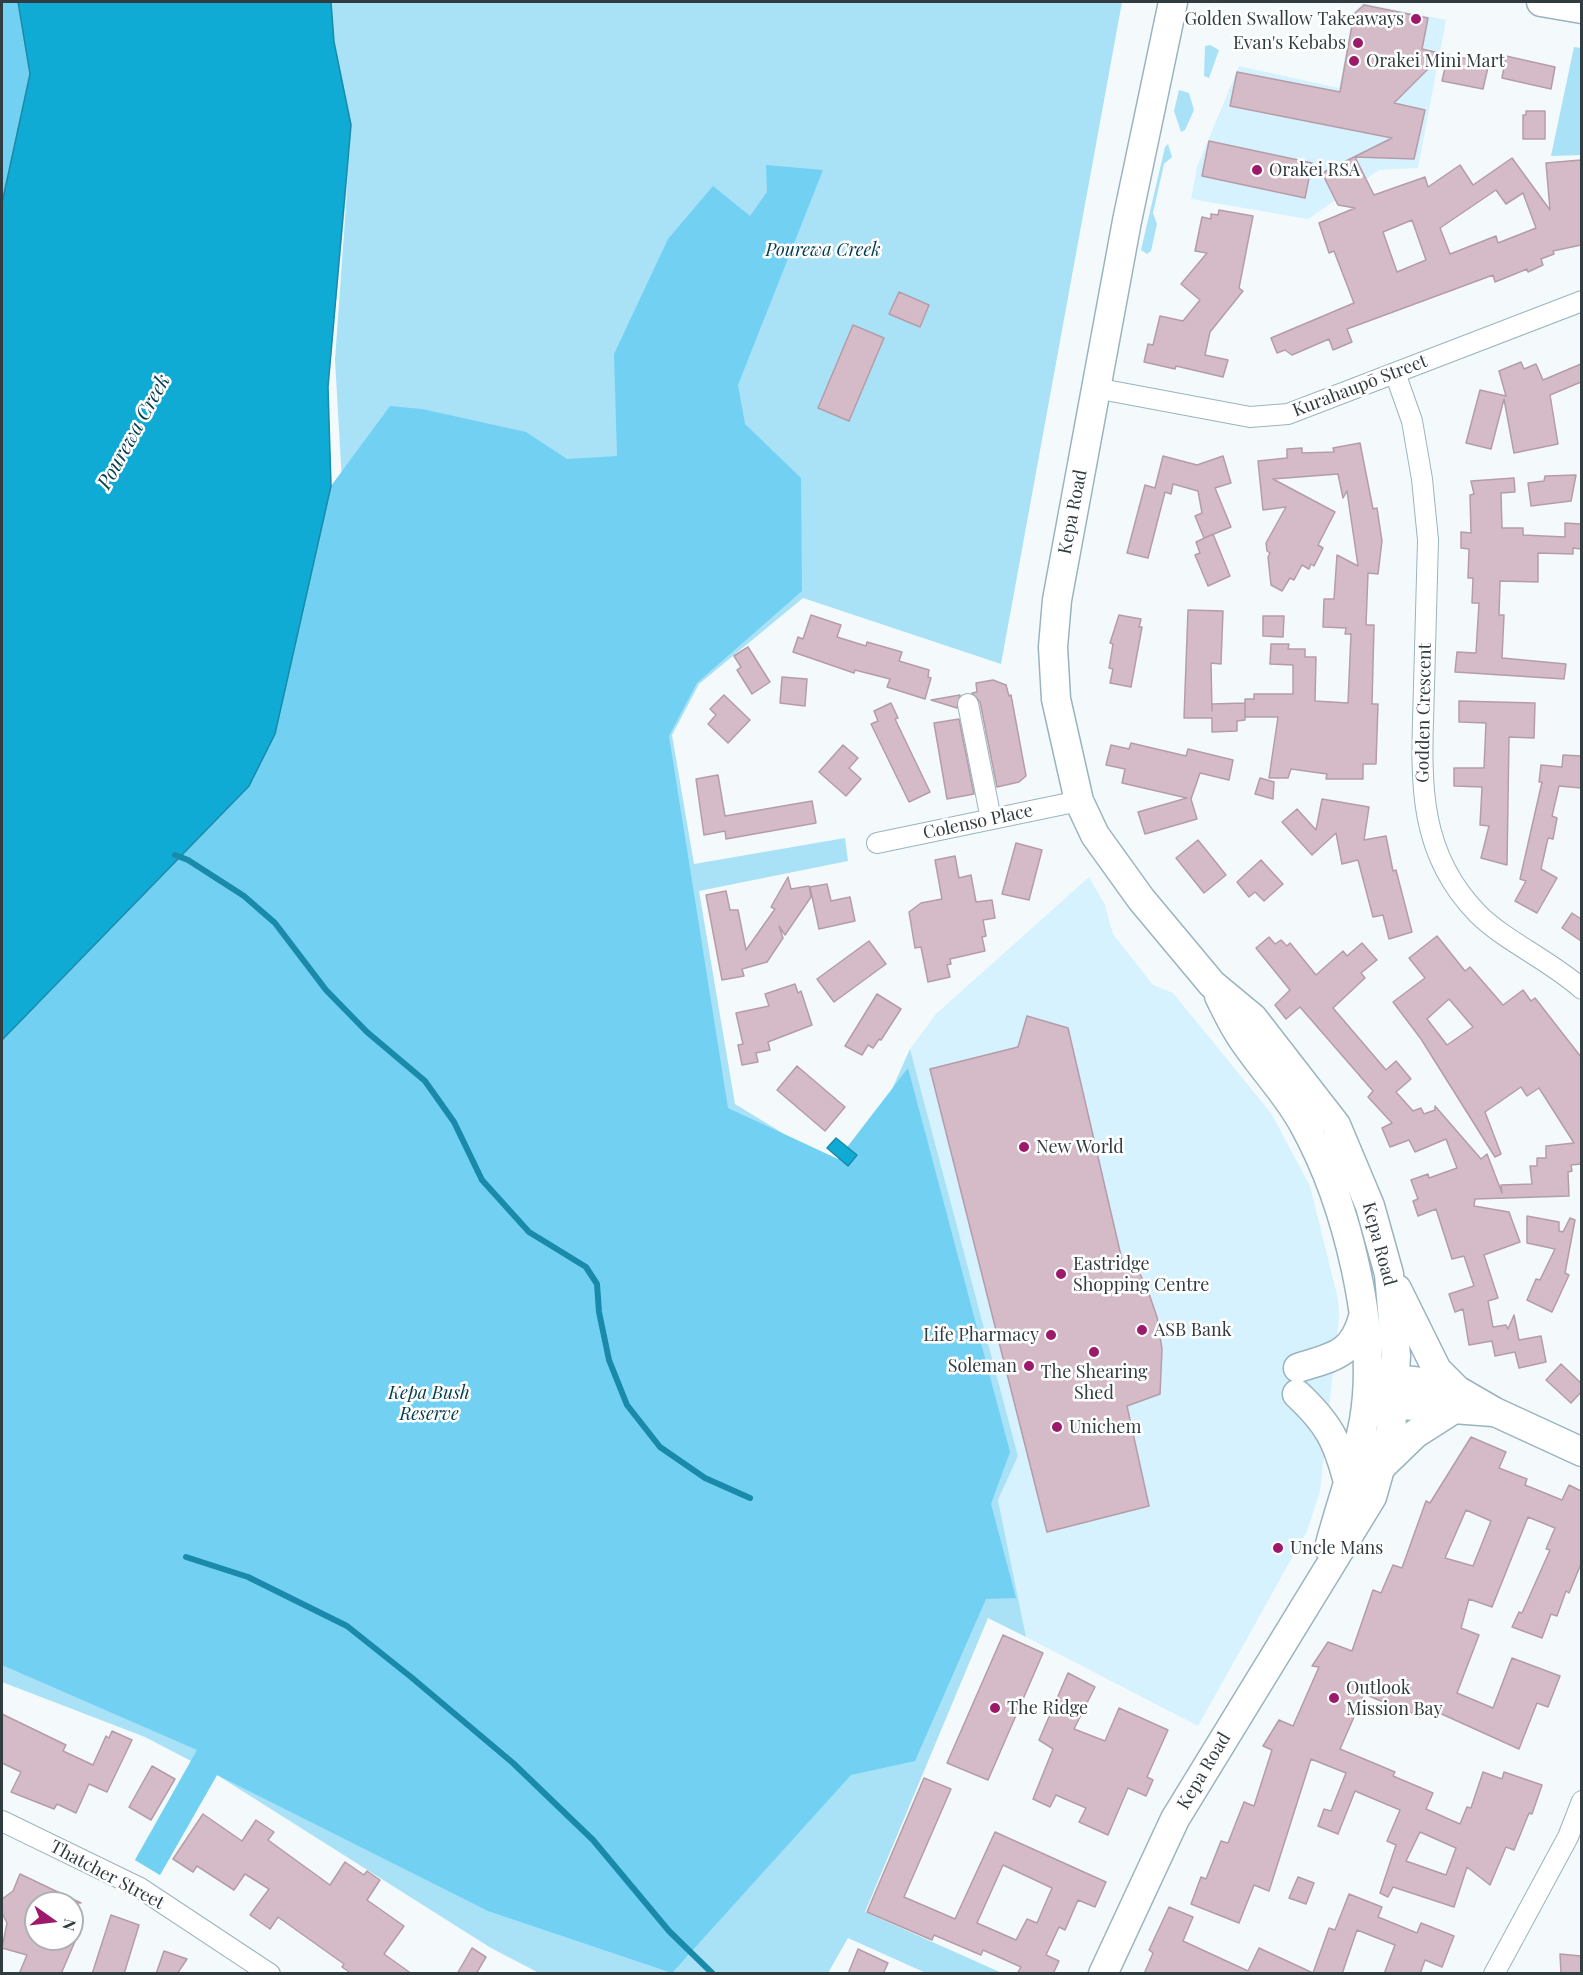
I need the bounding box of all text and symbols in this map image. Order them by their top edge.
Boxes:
place label: Golden Swallow Takeaways [1184,8,1404,30]
marker: Golden Swallow Takeaways [1409,12,1423,26]
place label: Evan's Kebabs [1233,32,1346,54]
marker: Evan's Kebabs [1351,36,1365,50]
place label: Orakei Mini Mart [1366,50,1505,72]
marker: Orakei Mini Mart [1347,54,1361,68]
place label: Orakei RSA [1269,159,1360,181]
marker: Orakei RSA [1250,163,1264,177]
park label: Pourewa Creek [766,239,880,261]
street label: Kurahaupō Street [1290,350,1430,422]
water label: Pourewa Creek [93,370,175,494]
street label: Kepa Road [1054,468,1092,556]
street label: Godden Crescent [1412,643,1436,783]
street label: Colenso Place [921,800,1035,844]
place label: New World [1036,1136,1124,1158]
marker: New World [1017,1140,1031,1154]
street label: Kepa Road [1357,1200,1401,1288]
place label: Eastridge Shopping Centre [1073,1253,1209,1296]
marker: Eastridge Shopping Centre [1054,1267,1068,1281]
place label: ASB Bank [1154,1319,1232,1341]
marker: ASB Bank [1135,1323,1149,1337]
place label: Life Pharmacy [923,1324,1039,1346]
marker: Life Pharmacy [1044,1328,1058,1342]
marker: The Shearing Shed [1087,1345,1101,1359]
place label: Soleman [948,1355,1017,1377]
marker: Soleman [1022,1359,1036,1373]
place label: The Shearing Shed [1041,1361,1147,1404]
park label: Kepa Bush Reserve [388,1382,470,1424]
place label: Unichem [1069,1416,1141,1438]
marker: Unichem [1050,1420,1064,1434]
place label: Uncle Mans [1290,1537,1383,1559]
marker: Uncle Mans [1271,1541,1285,1555]
place label: Outlook Mission Bay [1346,1677,1443,1720]
marker: Outlook Mission Bay [1327,1691,1341,1705]
place label: The Ridge [1007,1697,1088,1719]
marker: The Ridge [988,1701,1002,1715]
street label: Kepa Road [1173,1729,1235,1813]
street label: Thatcher Street [46,1836,168,1914]
north arrow [24,1891,84,1951]
text: N [58,1917,82,1933]

